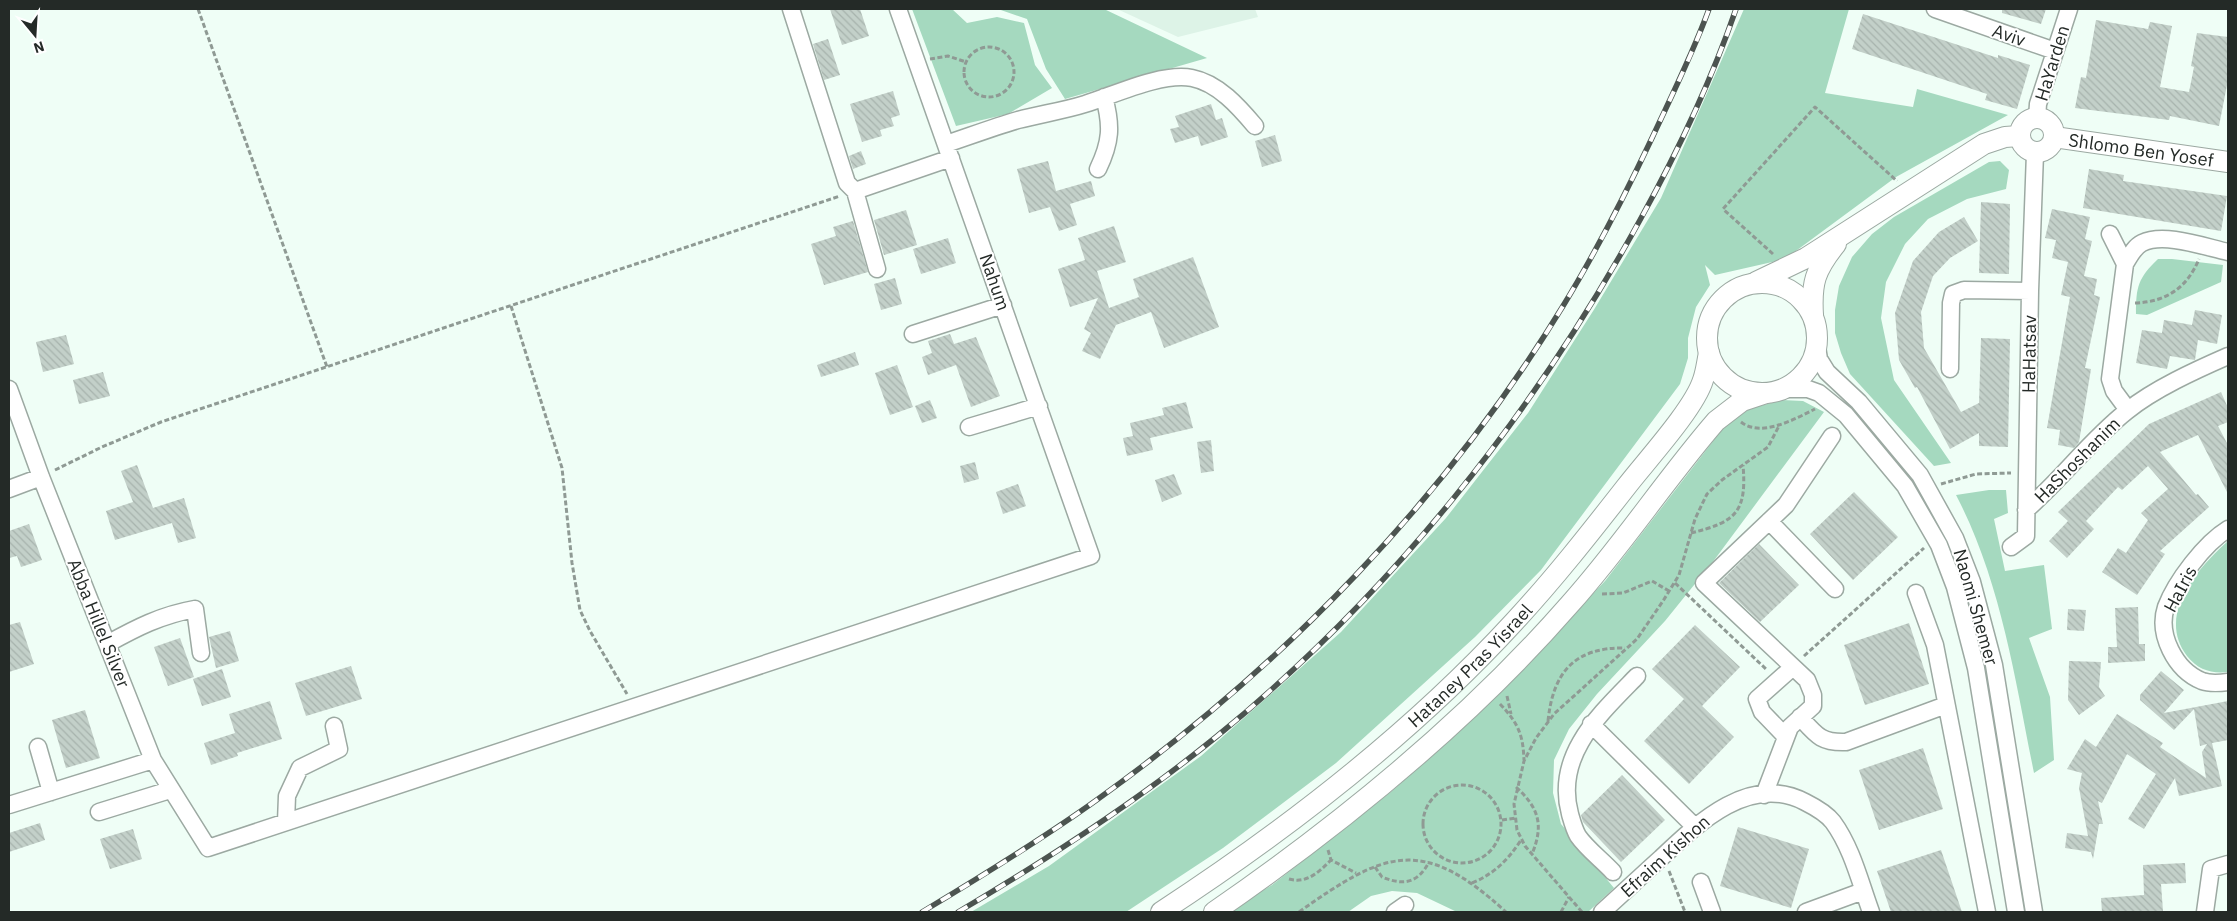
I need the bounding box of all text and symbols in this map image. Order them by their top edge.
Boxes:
north arrow [10,10,60,60]
street label: Aviv [1989,19,2029,51]
street label: HaYarden [2030,22,2074,104]
text: N [31,37,47,57]
street label: Shlomo Ben Yosef [2067,128,2215,171]
street label: Nahum [975,251,1015,313]
street label: HaHatsav [2017,315,2041,393]
street label: HaShoshanim [2029,412,2125,508]
street label: Naomi Shemer [1948,546,2004,668]
street label: Abba Hillel Silver [63,555,135,691]
street label: HaIris [2158,562,2202,616]
street label: Hataney Pras Yisrael [1403,599,1537,732]
street label: Efraim Kishon [1616,810,1714,902]

